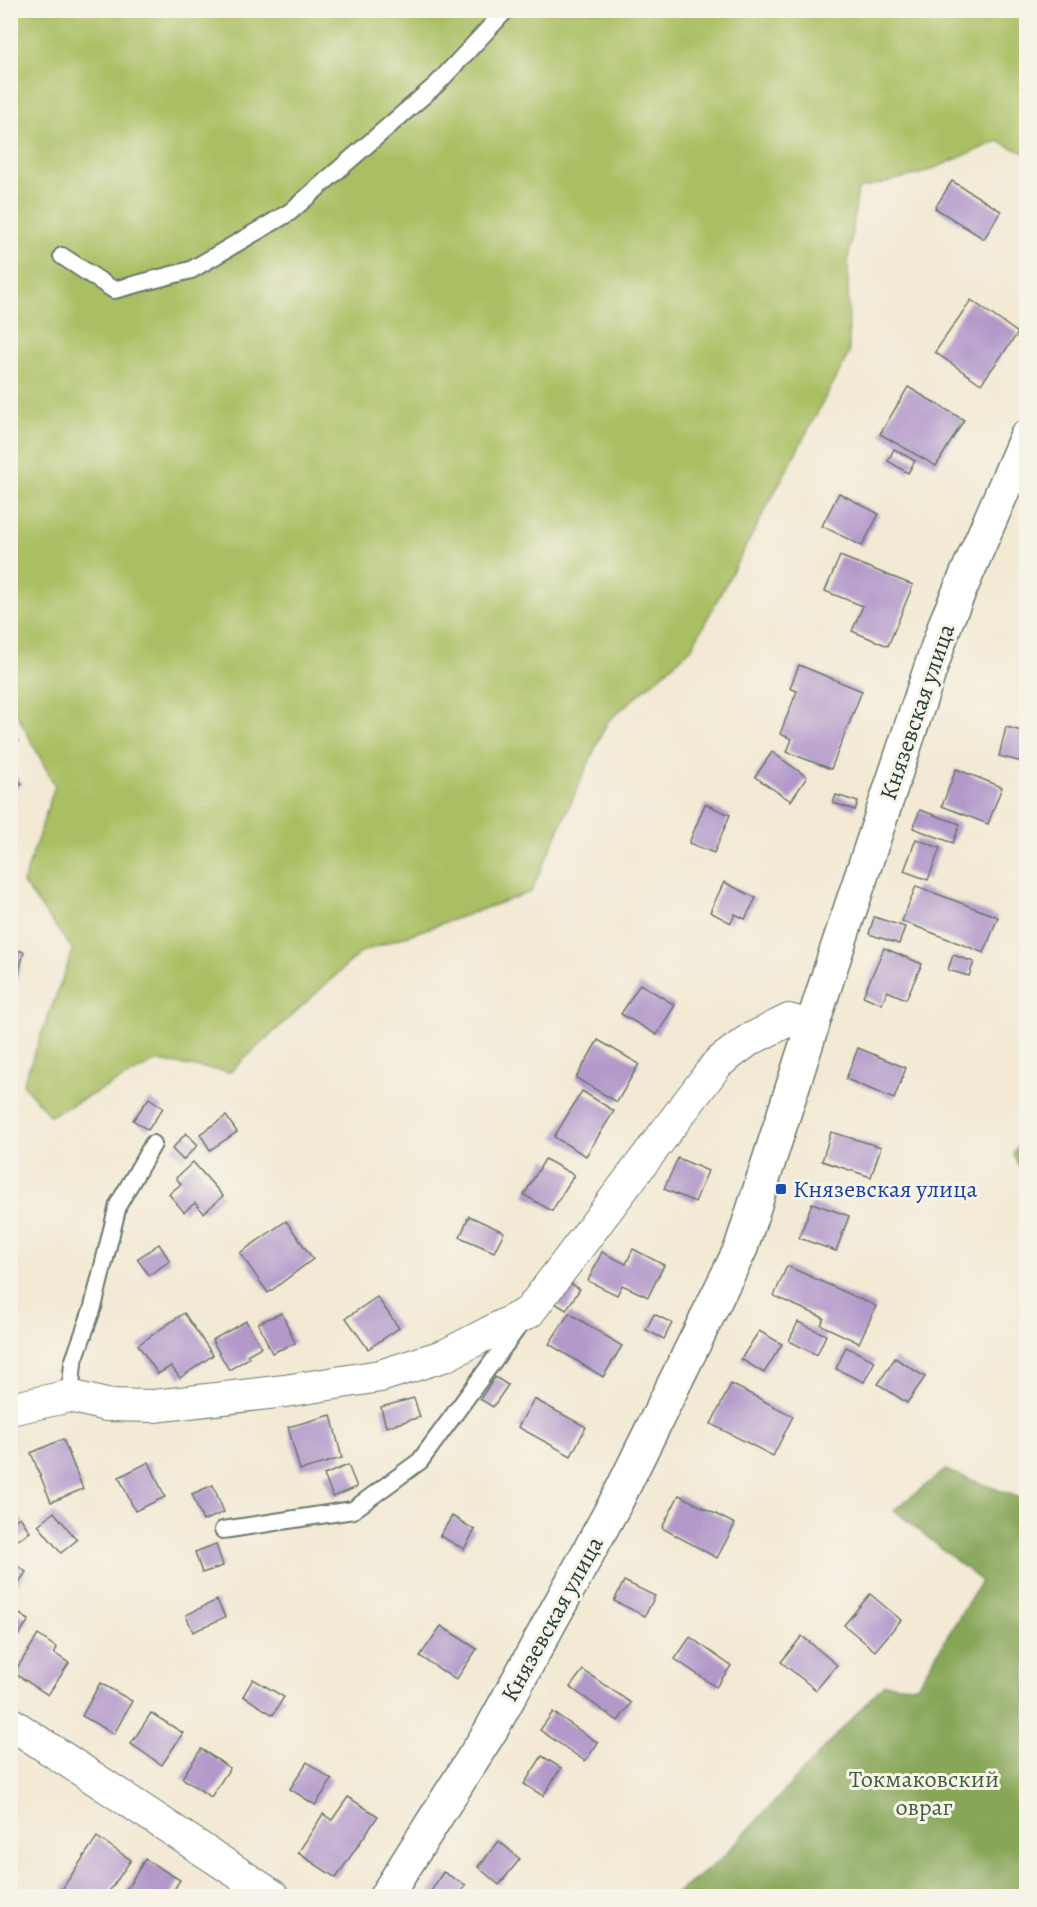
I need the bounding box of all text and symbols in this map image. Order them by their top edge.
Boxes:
street label: Князевская улица [872,620,962,804]
place label: Князевская улица [793,1173,978,1205]
marker: Князевская улица [774,1182,788,1196]
street label: Князевская улица [493,1531,611,1707]
park label: Токмаковский овраг [849,1763,999,1823]

